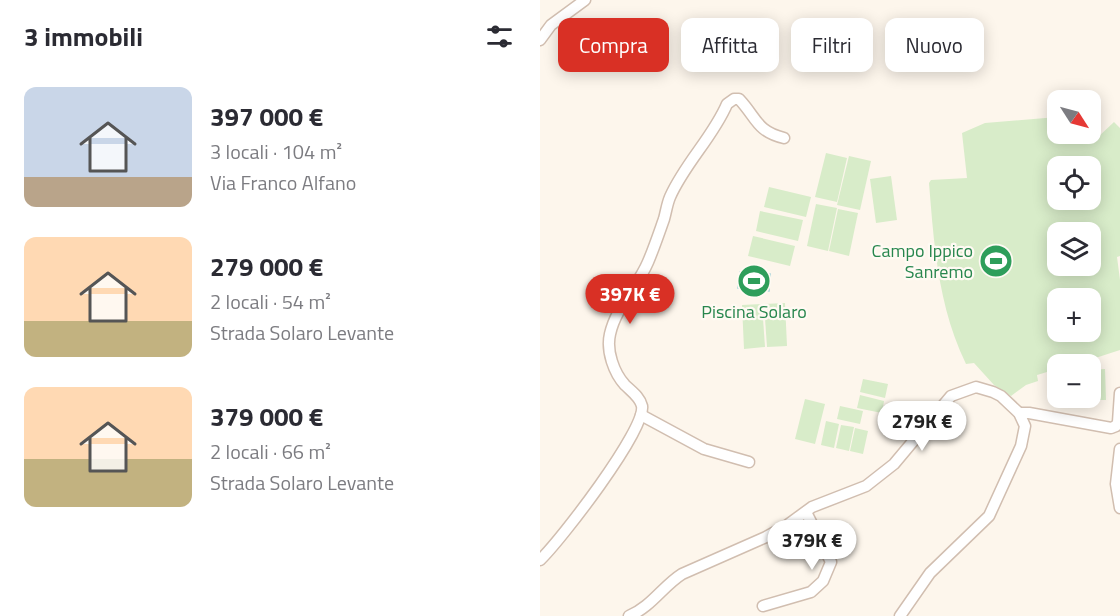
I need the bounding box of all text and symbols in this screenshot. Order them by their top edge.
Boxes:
text: 3 immobili [24,17,143,56]
chip: Compra [558,18,669,72]
chip: Affitta [681,18,779,72]
chip: Filtri [791,18,873,72]
chip: Nuovo [885,18,984,72]
icon: filters [483,20,516,53]
north arrow [1047,90,1101,144]
map controls [1047,90,1101,408]
text: 397 000 € [210,97,323,136]
icon: home [72,111,144,183]
text: 3 locali · 104 m² [210,136,342,167]
button: locate [1047,156,1101,210]
text: Via Franco Alfano [210,167,356,198]
button: layers [1047,222,1101,276]
place label: Campo Ippico Sanremo [872,237,973,285]
sports icon: Campo Ippico Sanremo [978,243,1014,279]
text: 279 000 € [210,247,323,286]
icon: home [72,261,144,333]
sports icon: Piscina Solaro [736,263,772,299]
pin: 397K € [581,274,679,325]
text: 397K € [599,278,661,309]
text: 2 locali · 54 m² [210,286,331,317]
button: + [1047,288,1101,342]
place label: Piscina Solaro [701,298,807,325]
text: Strada Solaro Levante [210,317,394,348]
button: − [1047,354,1101,408]
text: 379 000 € [210,397,323,436]
pin: 279K € [873,401,971,452]
text: 279K € [891,405,953,436]
icon: home [72,411,144,483]
text: 2 locali · 66 m² [210,436,331,467]
text: Strada Solaro Levante [210,467,394,498]
pin: 379K € [763,520,861,571]
text: 379K € [781,524,843,555]

